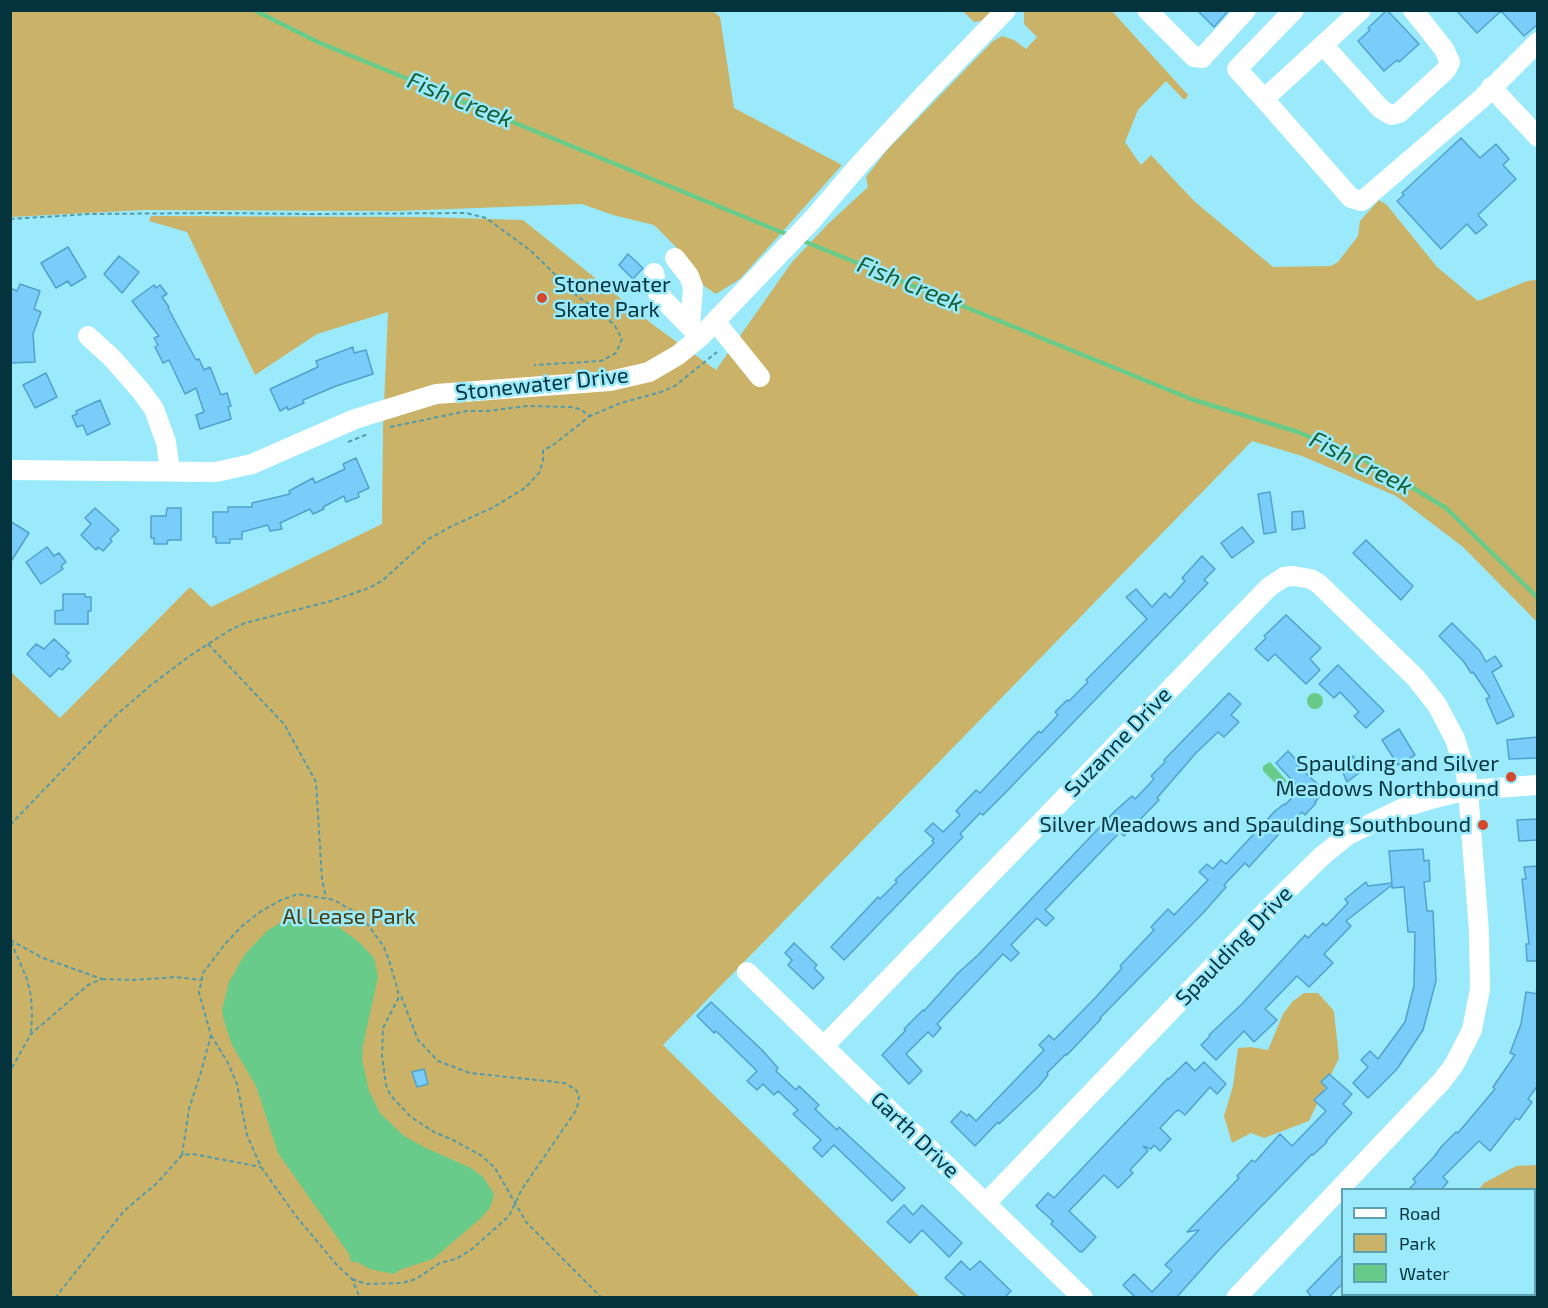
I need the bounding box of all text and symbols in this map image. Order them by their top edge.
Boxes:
water label: Fish Creek [403,66,517,134]
water label: Fish Creek [853,250,967,318]
place label: Stonewater Skate Park [554,272,671,324]
marker: Stonewater Skate Park [535,291,549,305]
street label: Stonewater Drive [454,362,630,406]
water label: Fish Creek [1305,425,1417,501]
street label: Suzanne Drive [1059,682,1177,802]
place label: Spaulding and Silver Meadows Northbound [1276,751,1499,802]
marker: Spaulding and Silver Meadows Northbound [1504,770,1518,784]
place label: Silver Meadows and Spaulding Southbound [1039,812,1471,838]
marker: Silver Meadows and Spaulding Southbound [1476,818,1490,832]
street label: Spaulding Drive [1170,881,1298,1011]
park label: Al Lease Park [282,904,416,930]
street label: Garth Drive [865,1086,965,1184]
legend [1341,1188,1536,1296]
text: Road [1399,1202,1440,1224]
text: Park [1399,1232,1436,1254]
text: Water [1399,1262,1449,1284]

